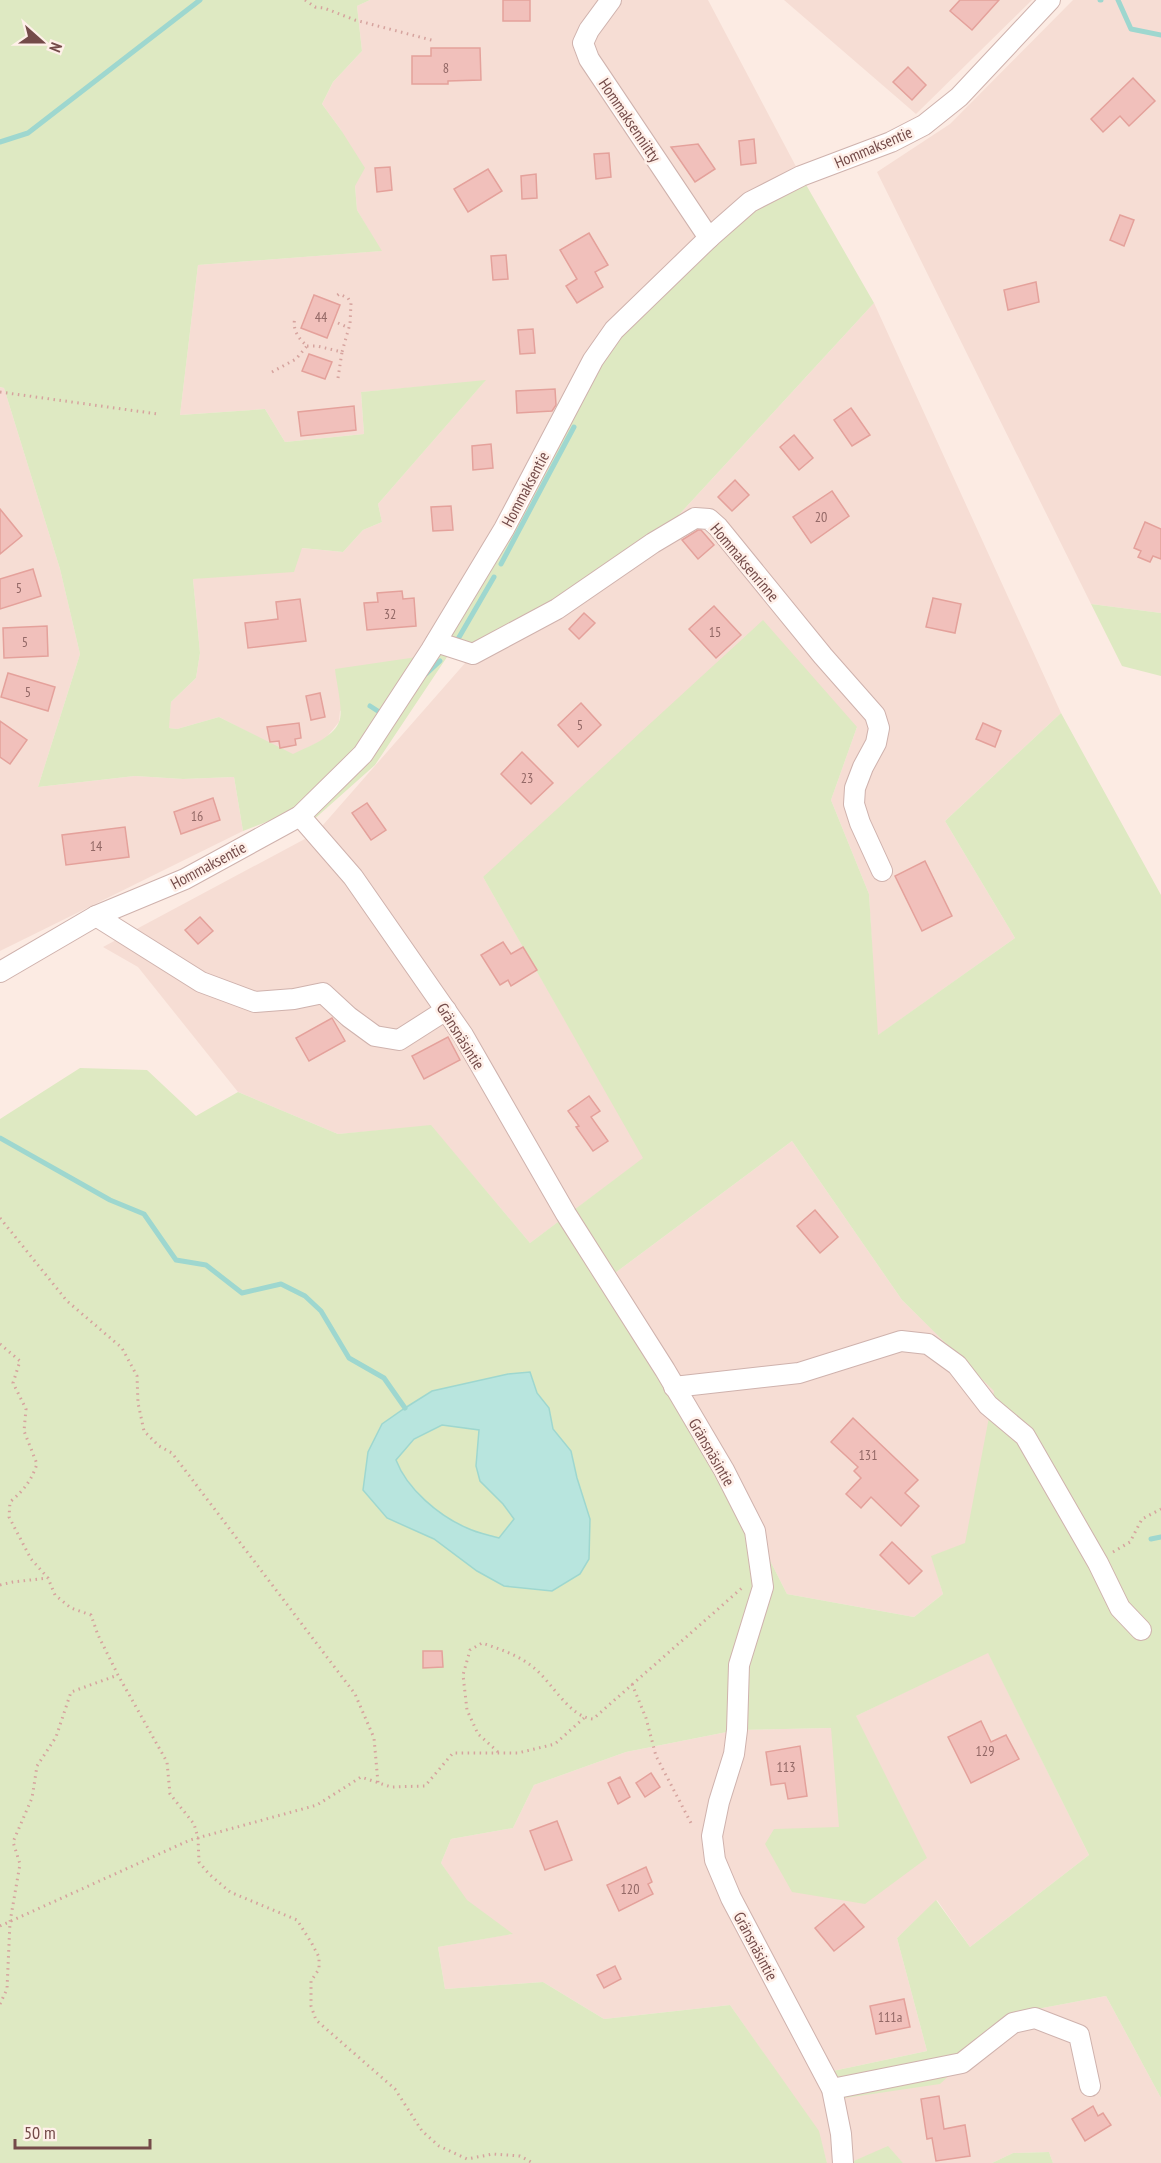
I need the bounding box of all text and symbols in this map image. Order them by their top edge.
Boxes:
north arrow [12,12,72,72]
text: N [45,40,67,55]
house number: 8 [443,59,449,77]
street label: Hommaksenniitty [595,74,665,166]
street label: Hommaksentie [831,122,915,172]
house number: 44 [315,308,328,326]
street label: Hommaksentie [497,448,553,530]
house number: 20 [815,508,827,526]
street label: Hommaksenrinne [706,519,784,605]
house number: 5 [16,579,22,597]
house number: 32 [384,605,396,623]
house number: 15 [709,623,721,641]
house number: 5 [22,633,28,651]
house number: 5 [25,683,31,701]
house number: 5 [577,716,583,734]
house number: 23 [521,769,533,787]
house number: 16 [191,807,203,825]
house number: 14 [90,837,103,855]
street label: Hommaksentie [167,837,249,893]
street label: Gränsnäsintie [433,999,489,1073]
street label: Gränsnäsintie [685,1415,739,1489]
house number: 131 [859,1446,877,1464]
house number: 129 [976,1742,994,1760]
house number: 113 [777,1758,795,1776]
house number: 120 [621,1880,639,1898]
street label: Gränsnäsintie [730,1908,782,1984]
house number: 111a [878,2008,902,2026]
scale bar [15,2112,150,2150]
text: 50 m [24,2121,56,2144]

